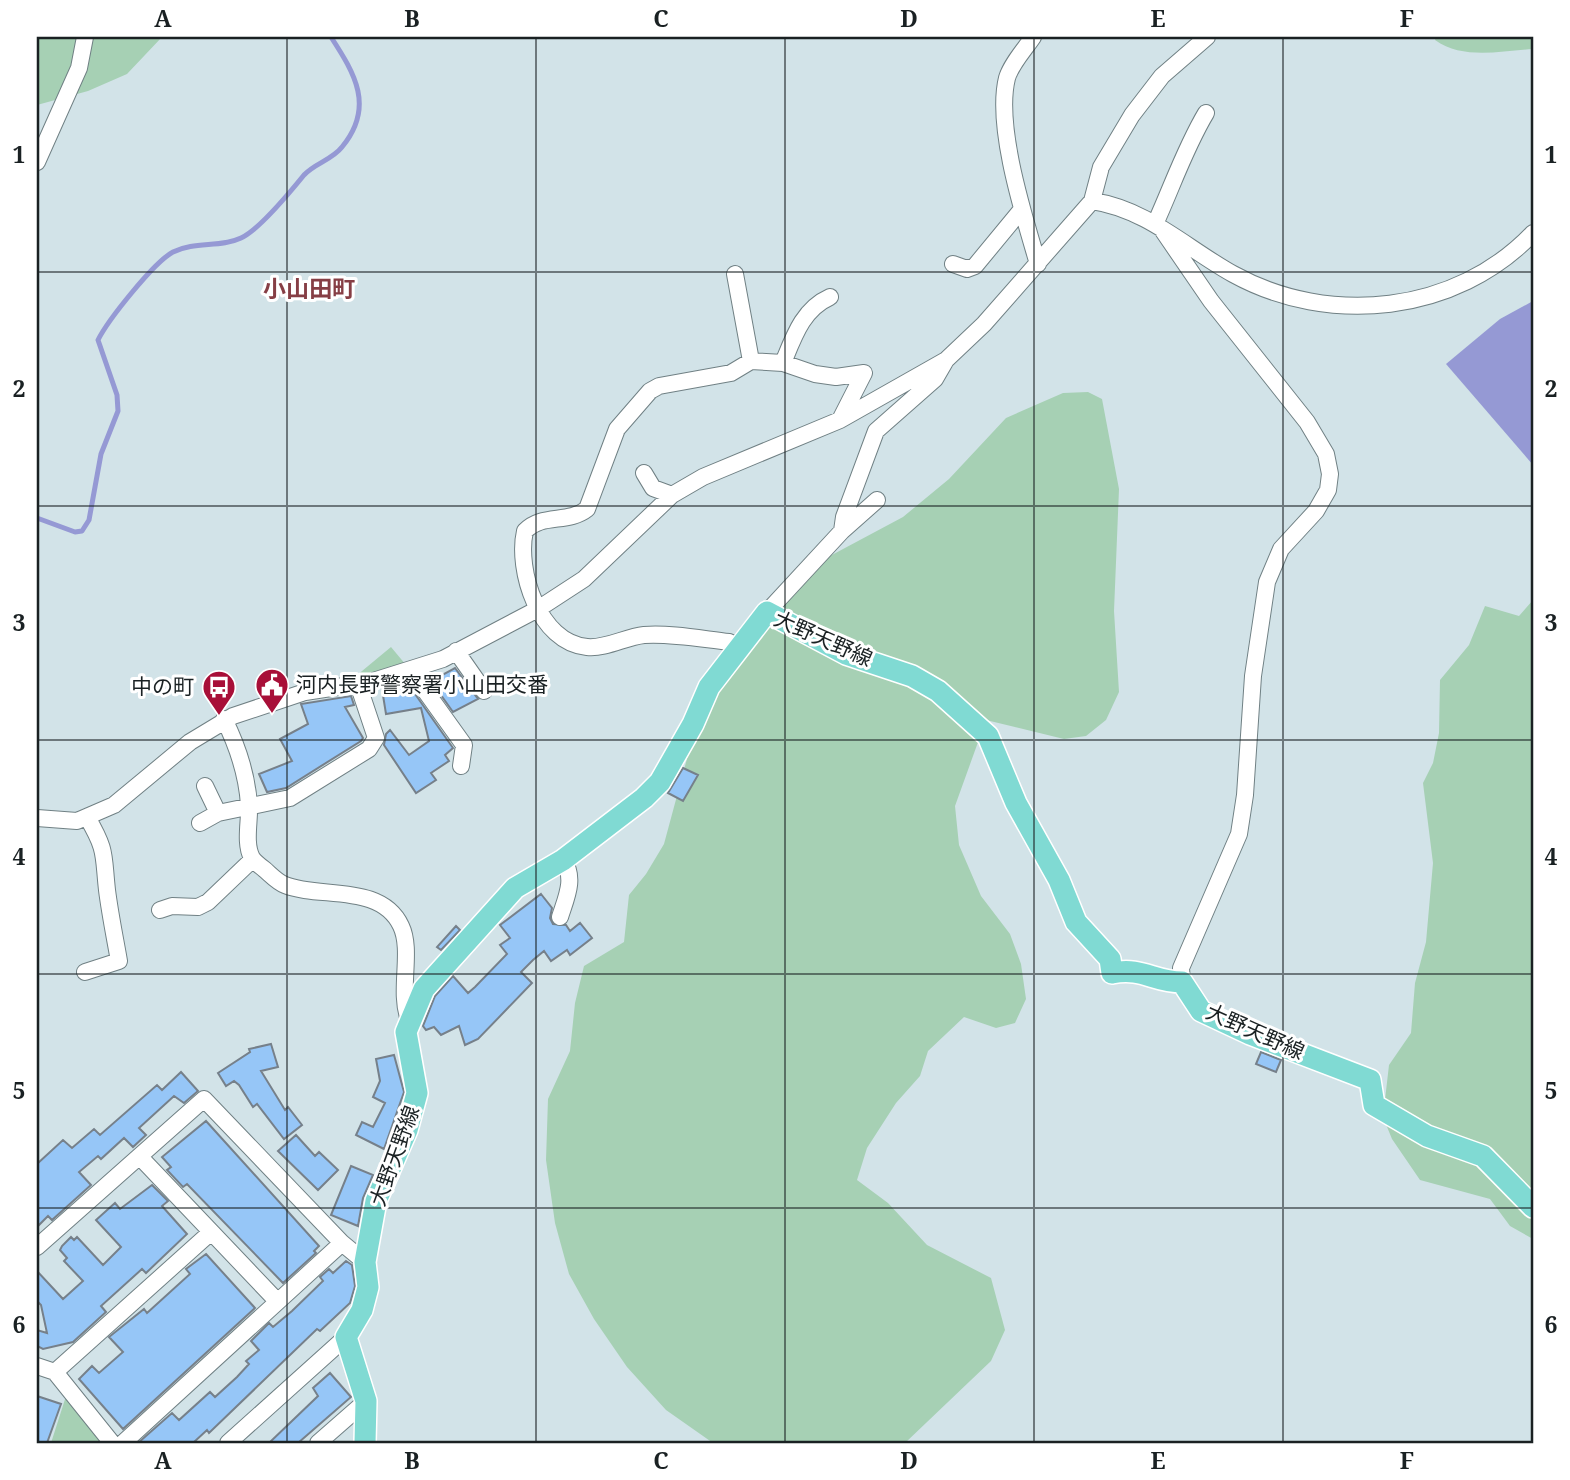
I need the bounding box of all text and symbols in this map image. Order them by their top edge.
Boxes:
text: A [154,2,172,34]
text: B [404,2,420,34]
text: C [653,2,669,34]
text: D [900,2,918,34]
text: E [1150,2,1166,34]
text: F [1400,2,1414,34]
text: 1 [13,138,26,170]
text: 1 [1545,138,1558,170]
district label: 小山田町 [263,272,355,304]
text: 2 [13,372,26,404]
text: 2 [1545,372,1558,404]
street label: 大野天野線 [770,604,877,672]
text: 3 [13,606,26,638]
text: 3 [1545,606,1558,638]
public building icon: 河内長野警察署小山田交番 [253,666,291,715]
bus stop icon: 中の町 [200,668,238,717]
place label: 河内長野警察署小山田交番 [296,670,548,698]
place label: 中の町 [131,672,194,700]
text: 4 [13,840,26,872]
text: 4 [1545,840,1558,872]
street label: 大野天野線 [1202,997,1309,1065]
text: 5 [13,1074,26,1106]
text: 5 [1545,1074,1558,1106]
street label: 大野天野線 [363,1102,425,1210]
text: 6 [13,1308,26,1340]
text: 6 [1545,1308,1558,1340]
text: A [154,1444,172,1476]
text: B [404,1444,420,1476]
text: C [653,1444,669,1476]
text: D [900,1444,918,1476]
text: E [1150,1444,1166,1476]
text: F [1400,1444,1414,1476]

